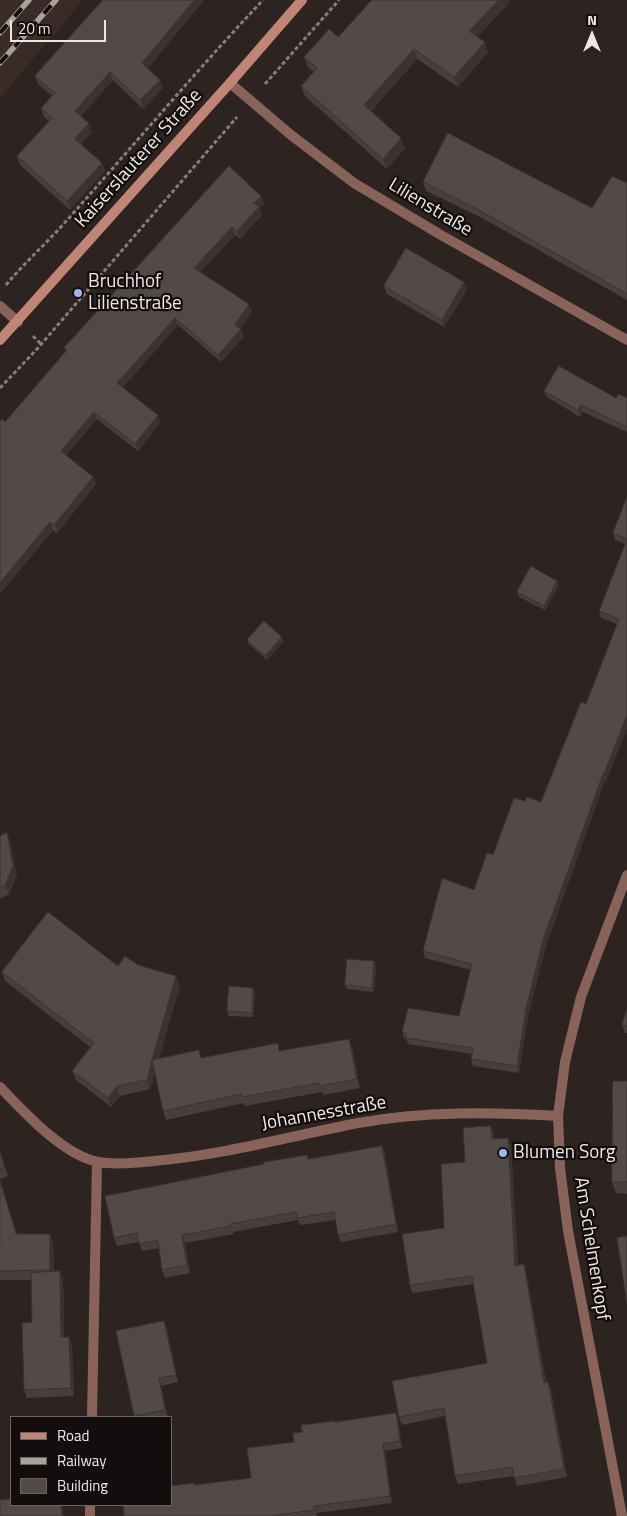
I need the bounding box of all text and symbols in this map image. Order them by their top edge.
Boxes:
text: N [587,9,597,30]
scale bar [12,10,109,42]
north arrow [567,10,617,60]
text: 20 m [18,17,51,40]
street label: Kaiserslauterer Straße [71,85,207,233]
street label: Lilienstraße [384,174,476,242]
place label: Bruchhof Lilienstraße [88,271,182,315]
marker: Bruchhof Lilienstraße [72,287,84,299]
street label: Johannesstraße [260,1092,388,1136]
place label: Blumen Sorg [513,1142,616,1164]
marker: Blumen Sorg [497,1147,509,1159]
street label: Am Schelmenkopf [568,1176,614,1322]
legend [10,1416,172,1506]
text: Road [57,1424,89,1447]
text: Railway [57,1449,107,1472]
text: Building [57,1474,108,1497]

